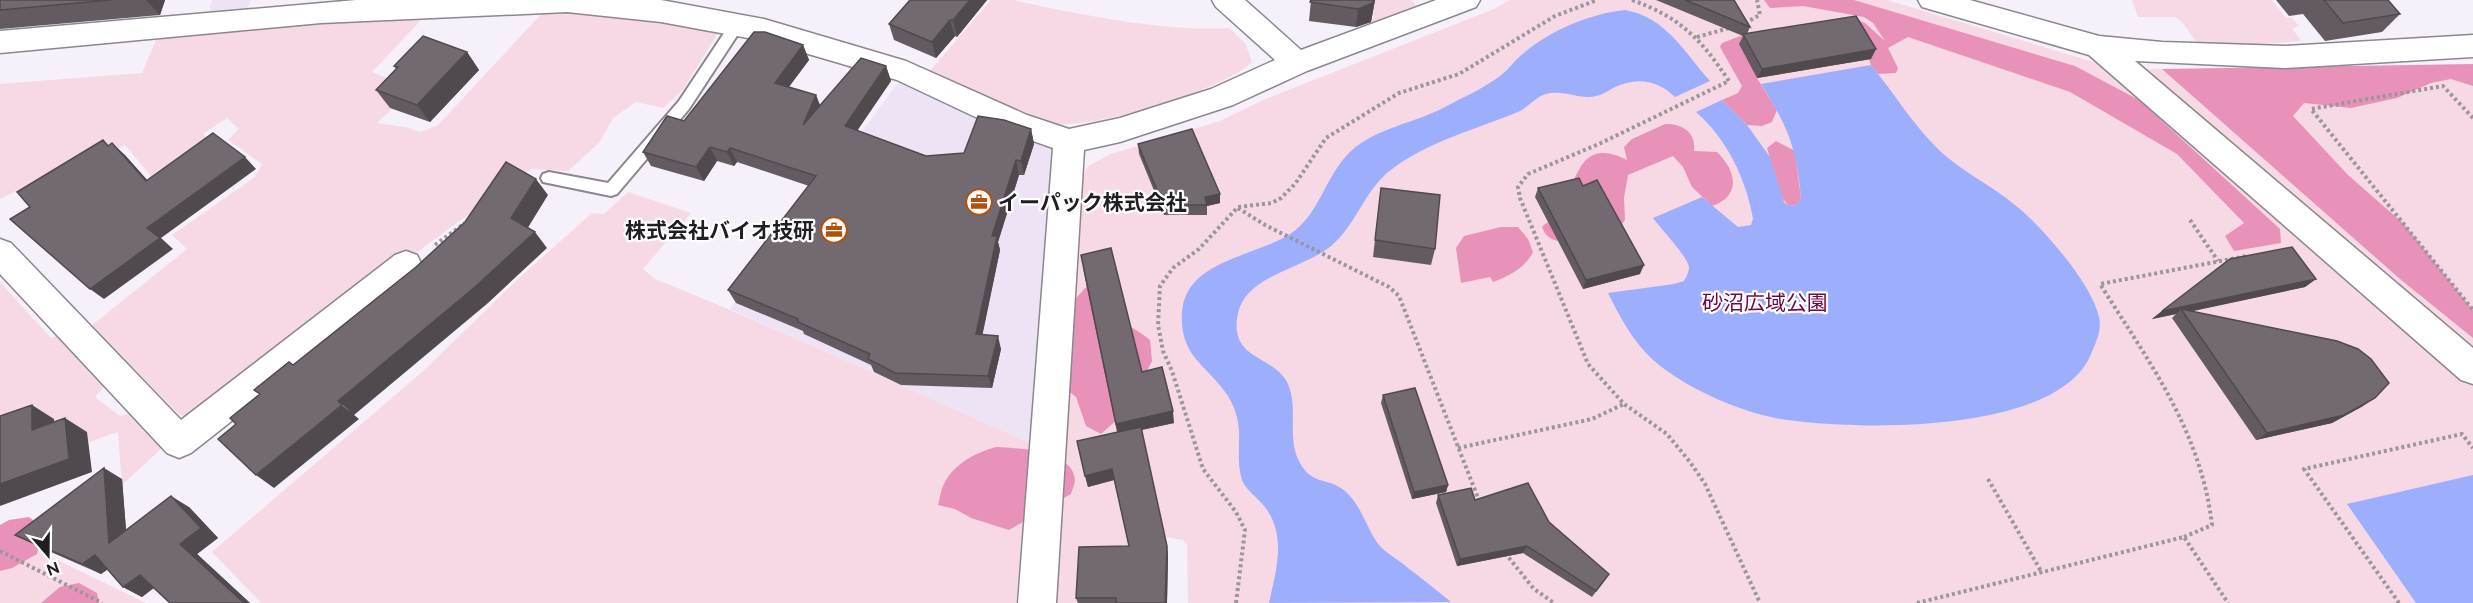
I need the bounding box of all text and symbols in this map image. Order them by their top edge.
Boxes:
office icon: イーパック株式会社 [964,187,994,217]
place label: イーパック株式会社 [998,190,1187,215]
office icon: 株式会社バイオ技研 [819,215,849,245]
place label: 株式会社バイオ技研 [625,218,814,243]
park label: 砂沼広域公園 [1702,290,1828,315]
north arrow [18,525,78,585]
text: N [44,558,62,580]

